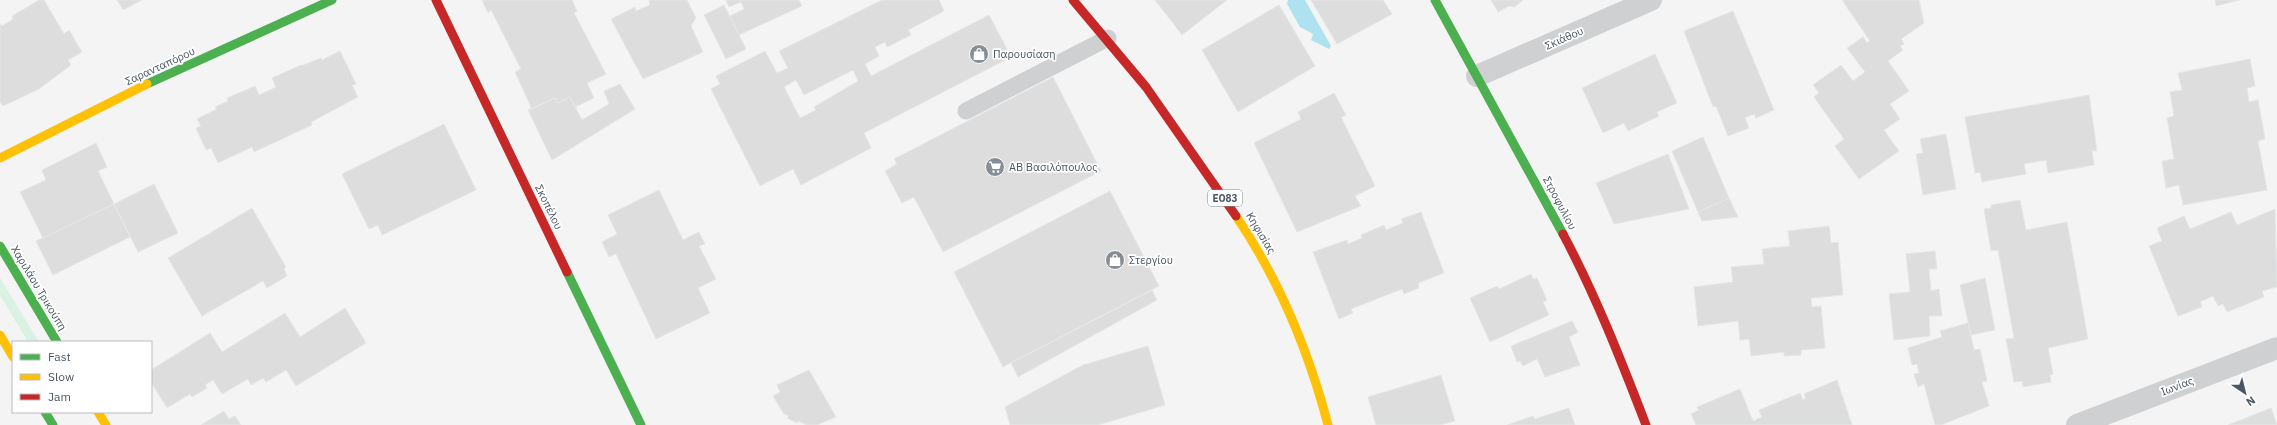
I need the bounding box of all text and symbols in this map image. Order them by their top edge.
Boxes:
street label: Σκιάθου [1543,23,1585,53]
shop icon: Παρουσίαση [968,43,990,65]
street label: Σαρανταπόρου [123,44,197,88]
place label: Παρουσίαση [993,47,1056,61]
supermarket icon: ΑΒ Βασιλόπουλος [984,156,1006,178]
place label: ΑΒ Βασιλόπουλος [1009,160,1097,174]
street label: Στροφυλίου [1540,174,1580,232]
street label: Σκοπέλου [532,182,566,232]
road number: ΕΟ83 [1208,190,1242,206]
street label: Κηφισίας [1243,210,1279,256]
street label: Χαριλάου Τρικούπη [8,243,70,333]
shop icon: Στεργίου [1104,249,1126,271]
place label: Στεργίου [1129,253,1173,267]
legend [12,341,152,413]
text: Fast [48,349,71,364]
text: Slow [48,369,74,384]
street label: Ιωνίας [2159,373,2195,399]
north arrow [2225,373,2265,413]
text: Jam [48,389,71,404]
text: N [2243,393,2258,409]

